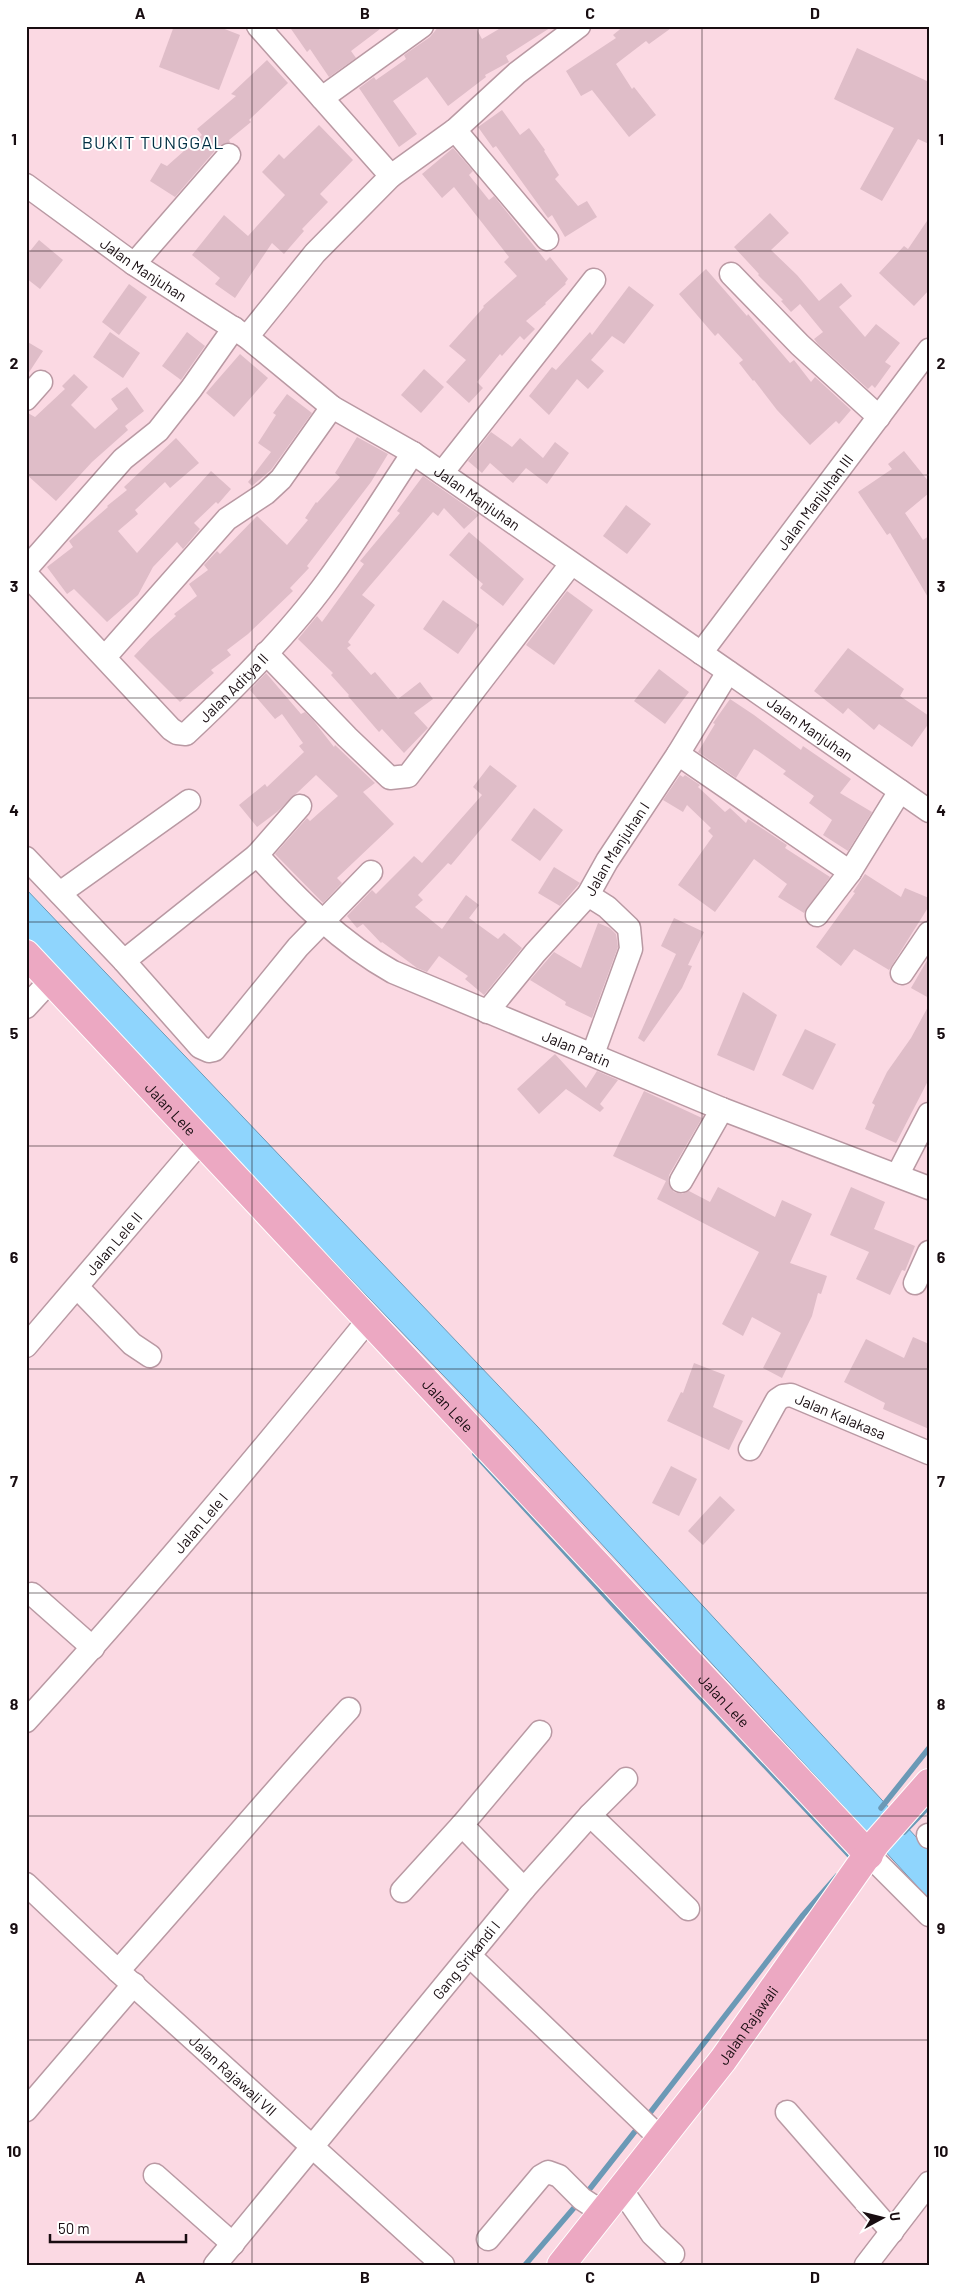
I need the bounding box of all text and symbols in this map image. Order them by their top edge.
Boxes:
text: A [135,3,146,22]
text: B [360,3,370,22]
text: C [585,3,595,22]
text: D [810,3,820,22]
text: 1 [11,129,17,148]
text: 1 [938,129,944,148]
district label: BUKIT TUNGGAL [82,131,224,153]
street label: Jalan Manjuhan [97,234,191,305]
text: 2 [10,353,19,372]
text: 2 [937,353,946,372]
street label: Jalan Manjuhan III [773,450,857,553]
street label: Jalan Manjuhan [431,462,524,534]
text: 3 [10,576,18,595]
text: 3 [937,576,945,595]
street label: Jalan Aditya II [195,649,272,726]
street label: Jalan Manjuhan [764,692,857,765]
street label: Jalan Manjuhan I [580,798,653,899]
text: 4 [9,800,19,819]
text: 4 [936,800,946,819]
text: 5 [10,1023,19,1042]
text: 5 [937,1023,946,1042]
street label: Jalan Patin [540,1026,613,1071]
street label: Jalan Lele [142,1078,200,1139]
street label: Jalan Lele II [82,1208,146,1279]
text: 6 [10,1247,19,1266]
text: 6 [937,1247,946,1266]
street label: Jalan Lele [419,1375,478,1436]
street label: Jalan Kalakasa [793,1389,889,1443]
text: 7 [10,1471,18,1490]
text: 7 [937,1471,945,1490]
street label: Jalan Lele I [170,1489,231,1557]
street label: Jalan Lele [695,1670,754,1731]
text: 8 [10,1694,19,1713]
text: 8 [937,1694,946,1713]
street label: Gang Srikandi I [428,1917,503,2003]
text: 9 [10,1918,18,1937]
text: 9 [937,1918,945,1937]
street label: Jalan Rajawali [714,1982,782,2068]
street label: Jalan Rajawali VII [186,2031,281,2119]
text: 10 [7,2141,21,2160]
text: 10 [934,2141,948,2160]
north arrow [858,2194,908,2244]
scale bar [50,2211,186,2243]
text: U [886,2211,904,2222]
text: 50 m [58,2219,90,2237]
text: A [135,2267,146,2286]
text: B [360,2267,370,2286]
text: C [585,2267,595,2286]
text: D [810,2267,820,2286]

